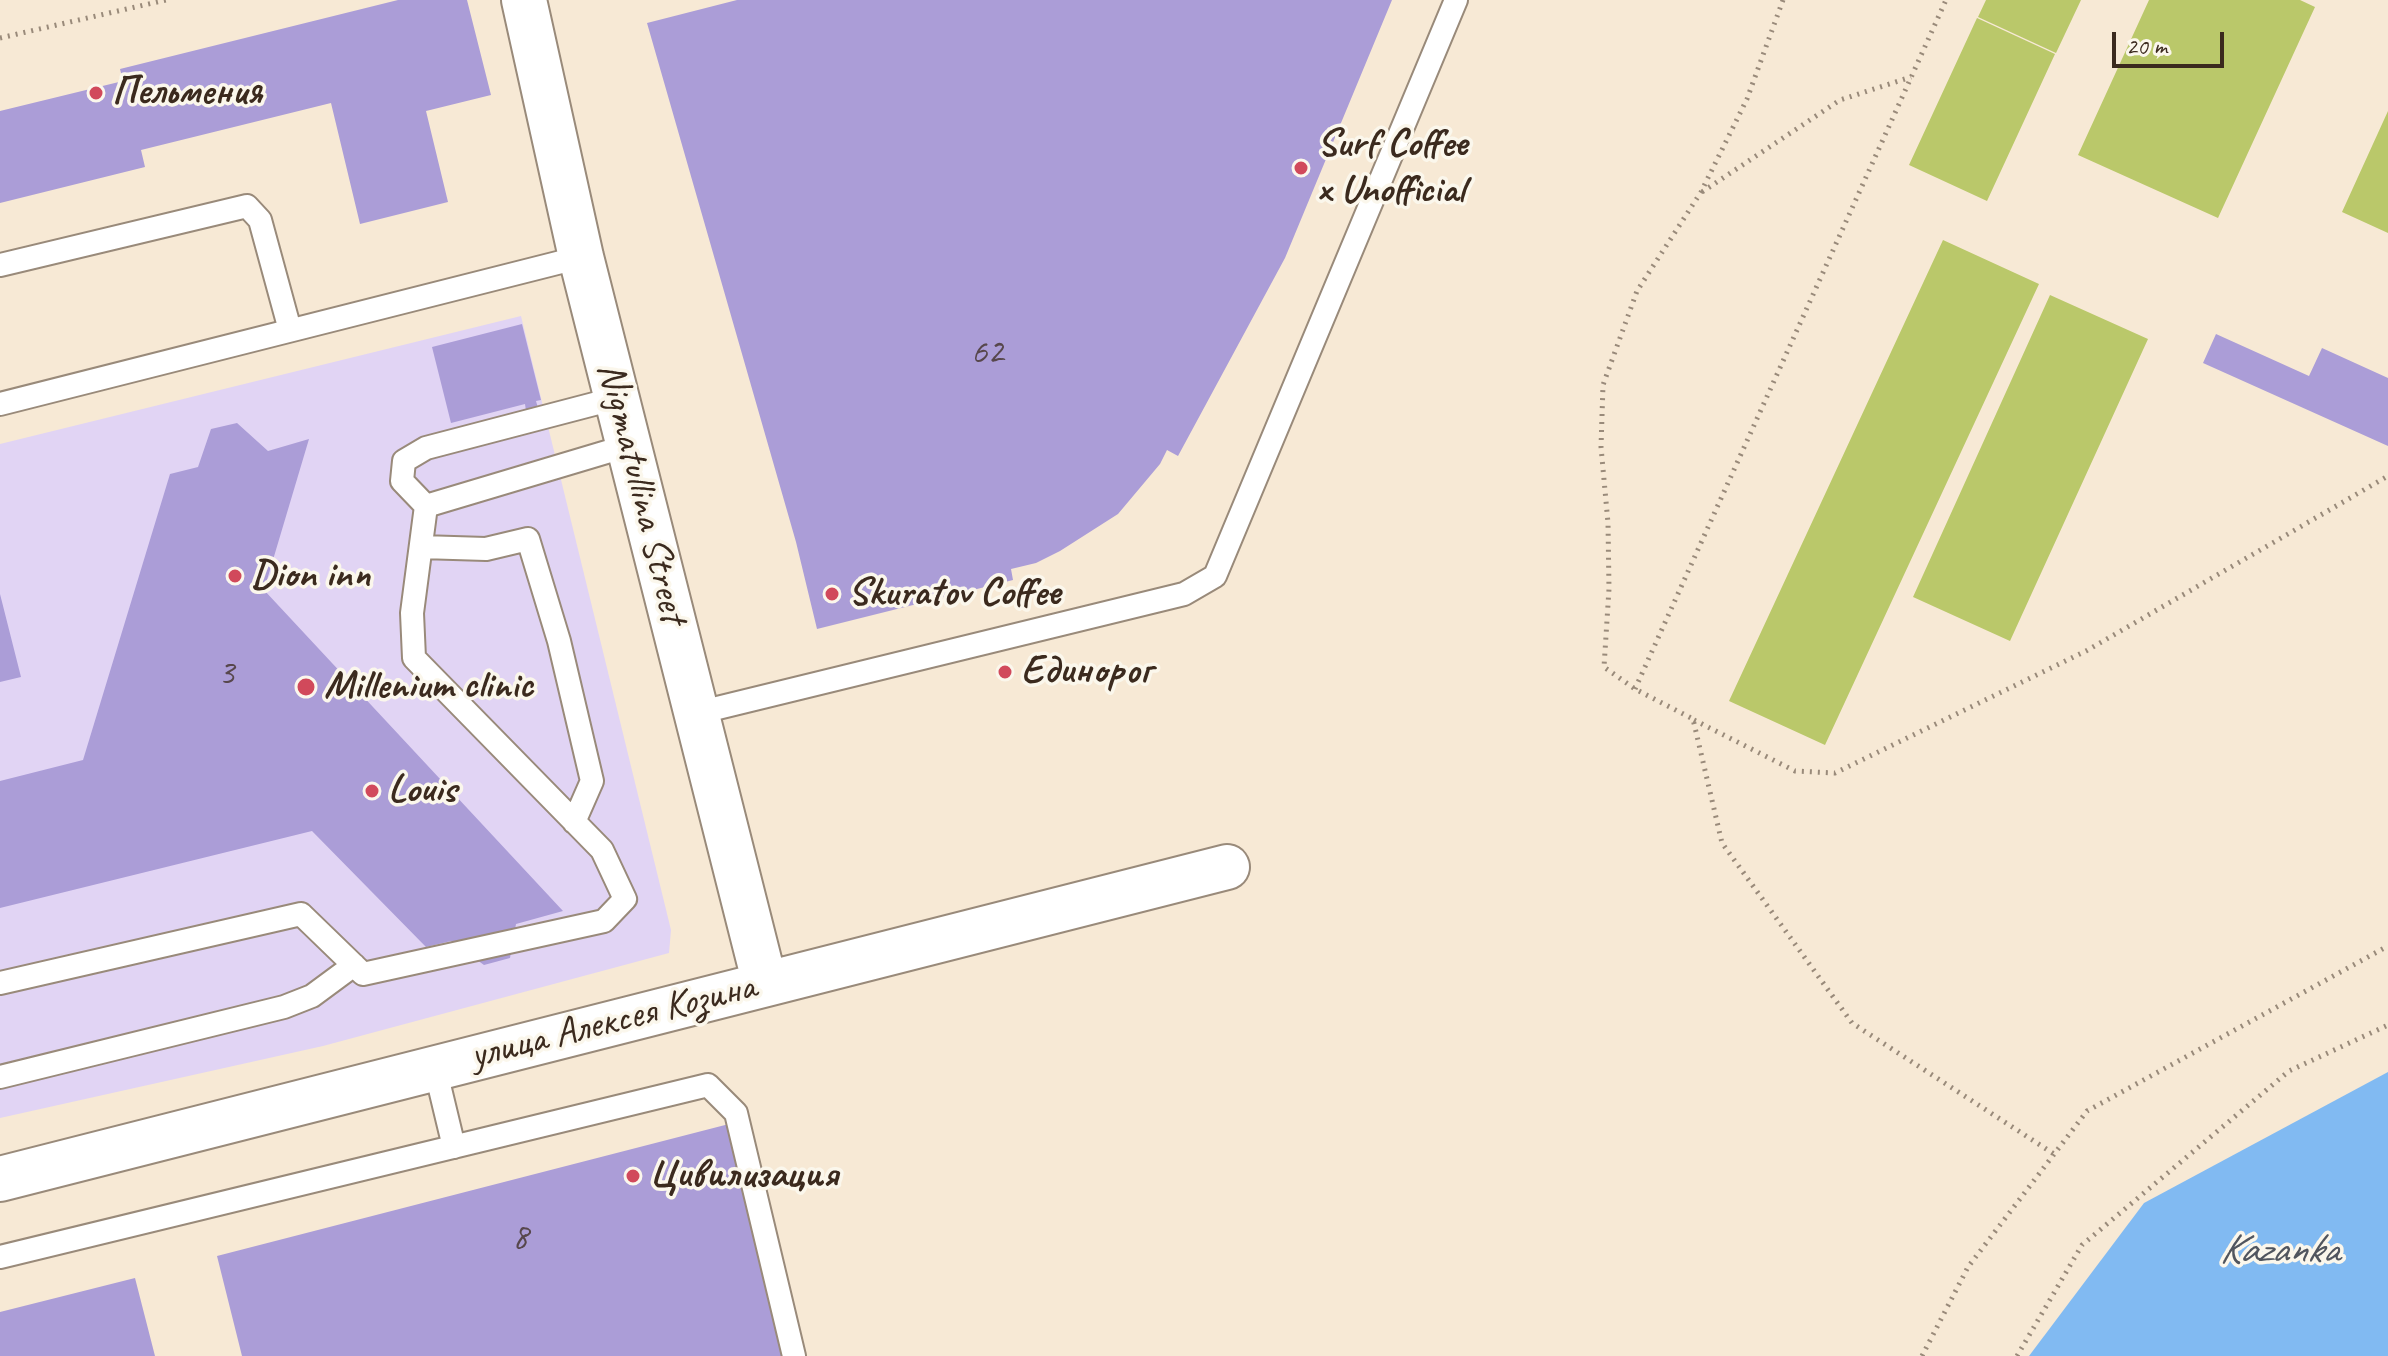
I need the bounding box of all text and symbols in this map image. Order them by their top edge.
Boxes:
scale bar [2116,16,2228,66]
text: 20 m [2126,31,2167,61]
place label: Пельмения [112,69,262,117]
marker: Пельмения [87,84,105,102]
place label: Surf Coffee x Unofficial [1317,121,1467,215]
marker: Surf Coffee x Unofficial [1292,159,1310,177]
house number: 62 [971,332,1003,376]
street label: Nigmatullina Street [585,358,697,628]
place label: Dion inn [251,552,370,600]
marker: Dion inn [226,567,244,585]
place label: Skuratov Coffee [848,570,1060,618]
marker: Skuratov Coffee [823,585,841,603]
place label: Единорог [1021,648,1152,696]
house number: 3 [218,653,234,697]
place label: Millenium clinic [324,663,533,711]
marker: Единорог [996,663,1014,681]
marker: Millenium clinic [295,676,317,698]
place label: Louis [388,767,456,815]
marker: Louis [363,782,381,800]
street label: улица Алексея Козина [465,963,761,1081]
place label: Цивилизация [649,1152,838,1200]
marker: Цивилизация [624,1167,642,1185]
house number: 8 [512,1217,528,1261]
water label: Kazanka [2219,1226,2339,1276]

